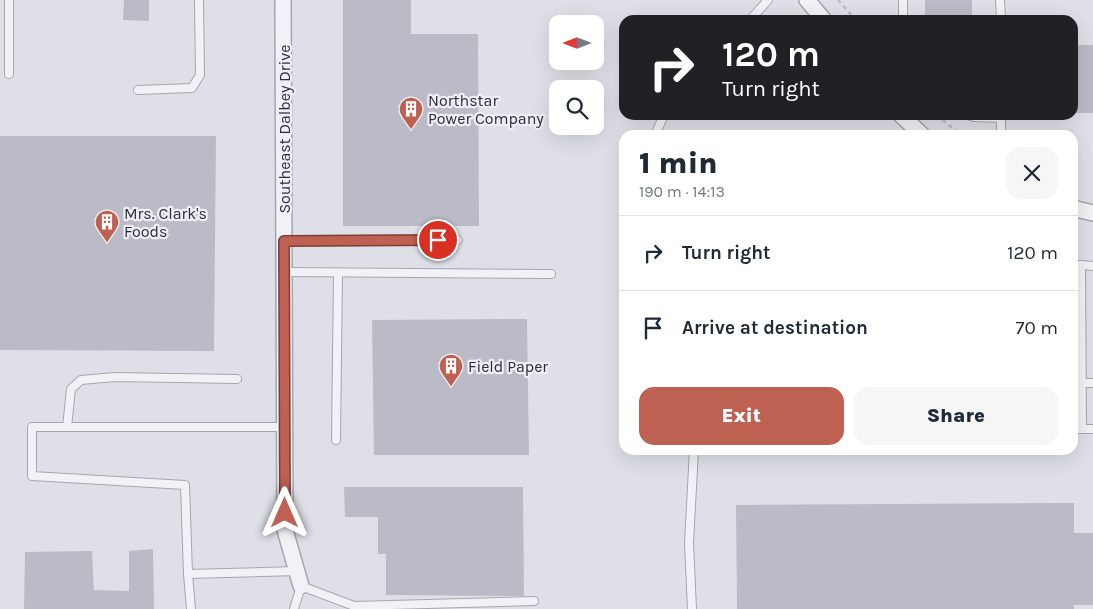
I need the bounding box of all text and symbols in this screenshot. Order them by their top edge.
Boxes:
north arrow [549,15,604,70]
map controls [549,15,604,135]
text: 120 m [722,34,820,75]
icon: right [639,35,704,100]
street label: Southeast Dalbey Drive [275,44,294,214]
text: Turn right [722,76,820,102]
button: search [549,80,604,135]
place label: Northstar Power Company [428,91,544,128]
building icon: Northstar Power Company [398,96,424,130]
text: 1 min [639,145,718,181]
button: close [1006,147,1058,199]
text: 190 m · 14:13 [639,182,725,201]
place label: Mrs. Clark's Foods [124,204,207,241]
building icon: Mrs. Clark's Foods [94,209,120,243]
pin [417,219,459,261]
icon: arrive [424,226,452,254]
icon: right [639,239,667,267]
text: Turn right [682,242,771,264]
text: 120 m [1007,242,1058,264]
icon: arrive [639,314,667,342]
text: Arrive at destination [682,317,868,339]
text: 70 m [1016,317,1058,339]
building icon: Field Paper [438,353,464,387]
place label: Field Paper [468,357,548,376]
button: Exit [639,387,844,445]
button: Share [854,387,1058,445]
position arrow [258,486,310,538]

